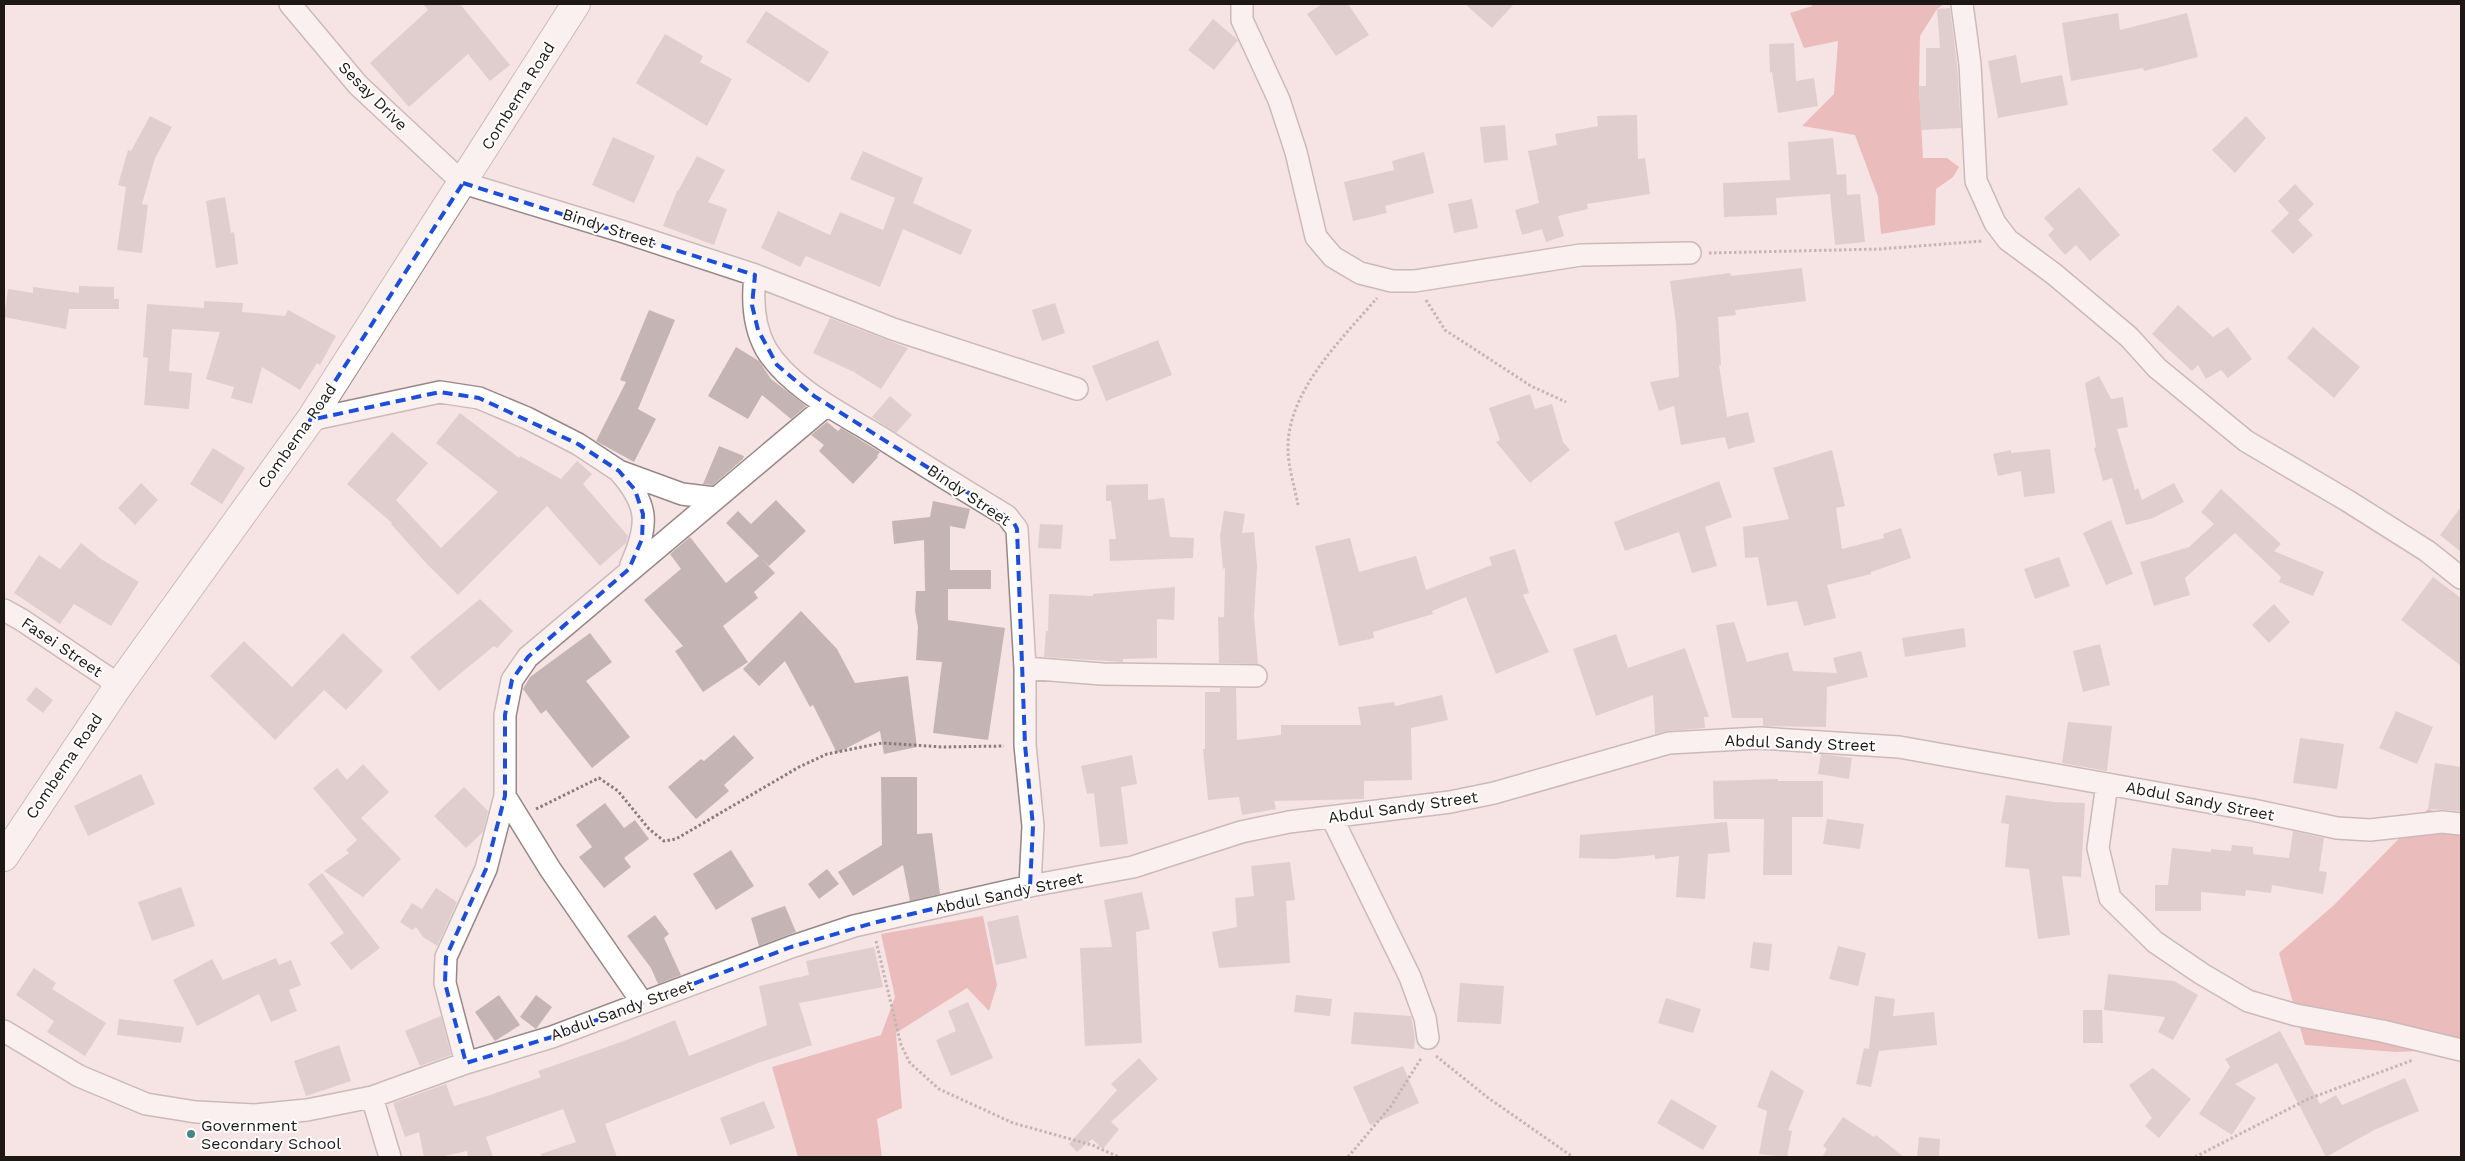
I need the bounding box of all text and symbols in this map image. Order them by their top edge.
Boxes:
street label: Combema Road [477,39,559,153]
street label: Sesay Drive [335,58,411,134]
street label: Bindy Street [560,204,658,252]
street label: Combema Road [254,380,340,492]
street label: Bindy Street [924,460,1014,530]
street label: Fasei Street [18,613,106,681]
street label: Combema Road [22,709,106,823]
street label: Abdul Sandy Street [1724,731,1876,755]
street label: Abdul Sandy Street [2124,777,2276,825]
street label: Abdul Sandy Street [1327,787,1479,827]
street label: Abdul Sandy Street [933,868,1085,918]
street label: Abdul Sandy Street [548,975,696,1045]
place label: Government Secondary School [201,1116,341,1153]
marker: Government Secondary School [185,1128,197,1140]

